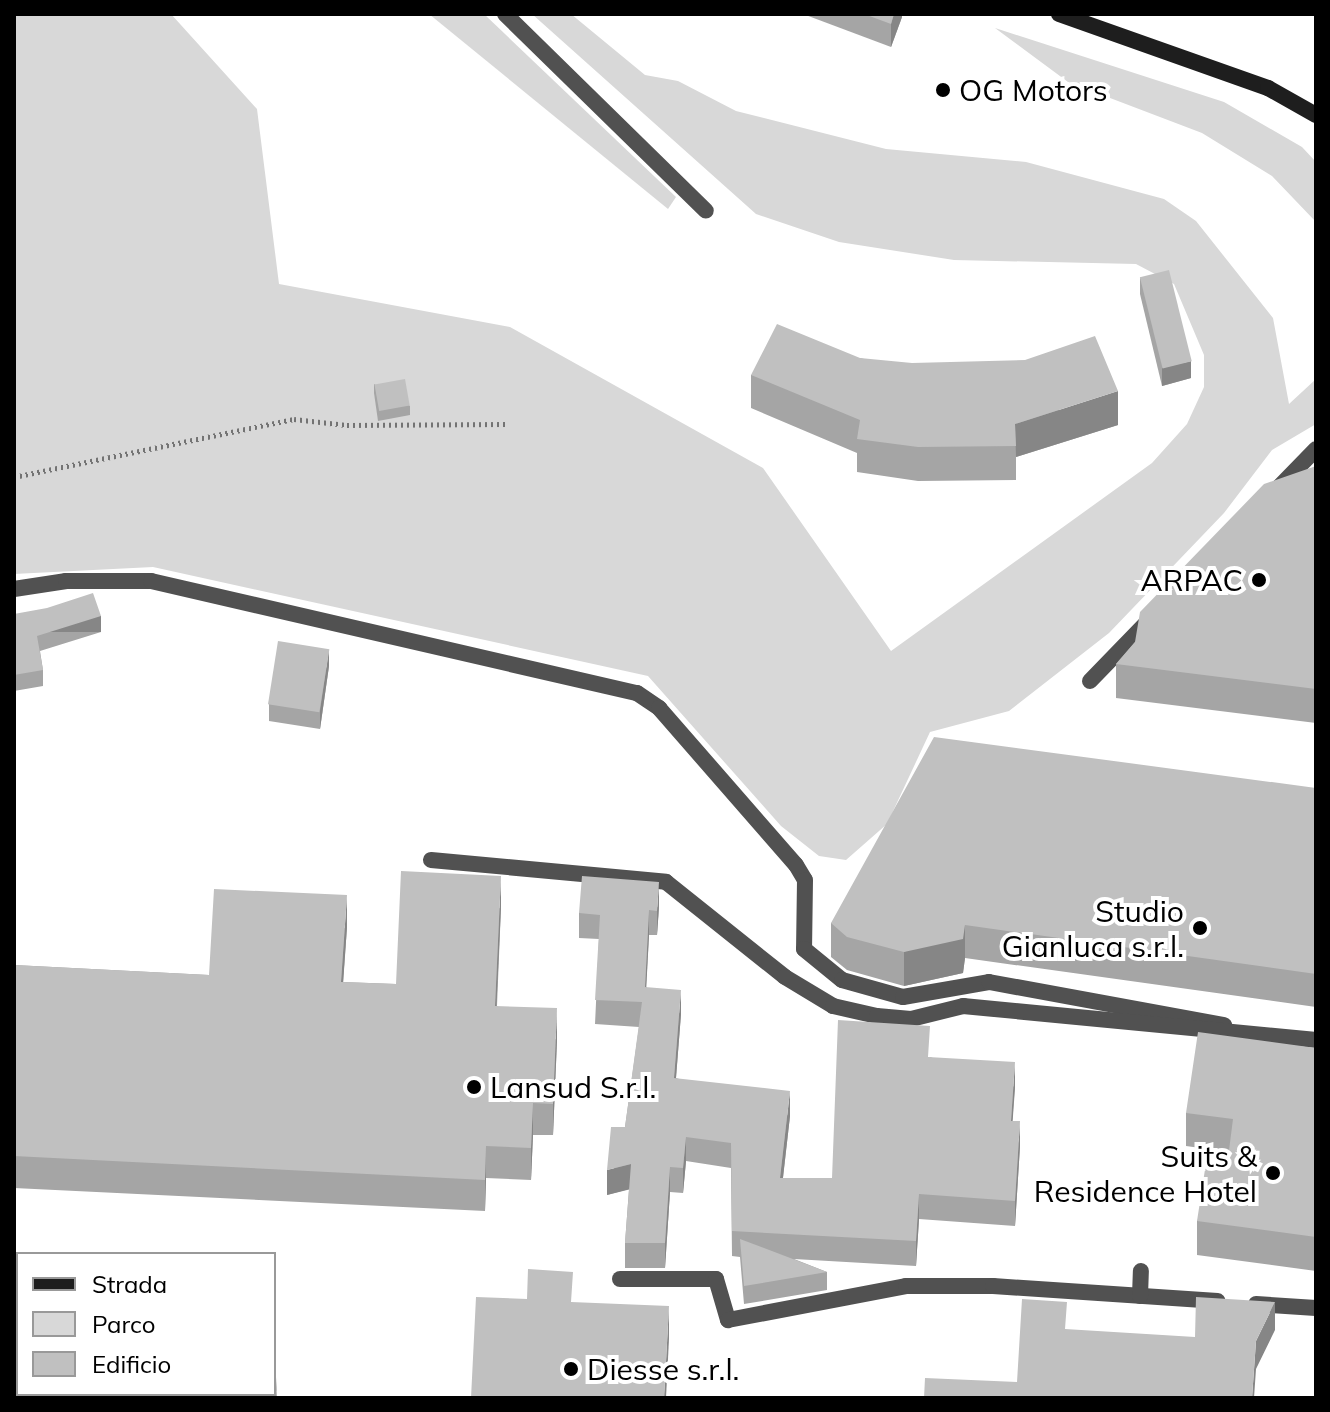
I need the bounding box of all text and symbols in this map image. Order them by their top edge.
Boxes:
place label: OG Motors [959,72,1108,108]
marker: OG Motors [934,81,952,99]
place label: ARPAC [1141,562,1243,598]
marker: ARPAC [1250,571,1268,589]
place label: Studio Gianluca s.r.l. [1002,893,1184,964]
marker: Studio Gianluca s.r.l. [1191,919,1209,937]
place label: Lansud S.r.l. [490,1069,656,1105]
marker: Lansud S.r.l. [465,1078,483,1096]
place label: Suits & Residence Hotel [1034,1138,1257,1208]
marker: Suits & Residence Hotel [1264,1164,1282,1182]
legend [16,1252,276,1396]
text: Strada [92,1269,167,1299]
text: Parco [92,1309,155,1339]
text: Edificio [92,1349,171,1379]
place label: Diesse s.r.l. [587,1351,739,1387]
marker: Diesse s.r.l. [562,1360,580,1378]

